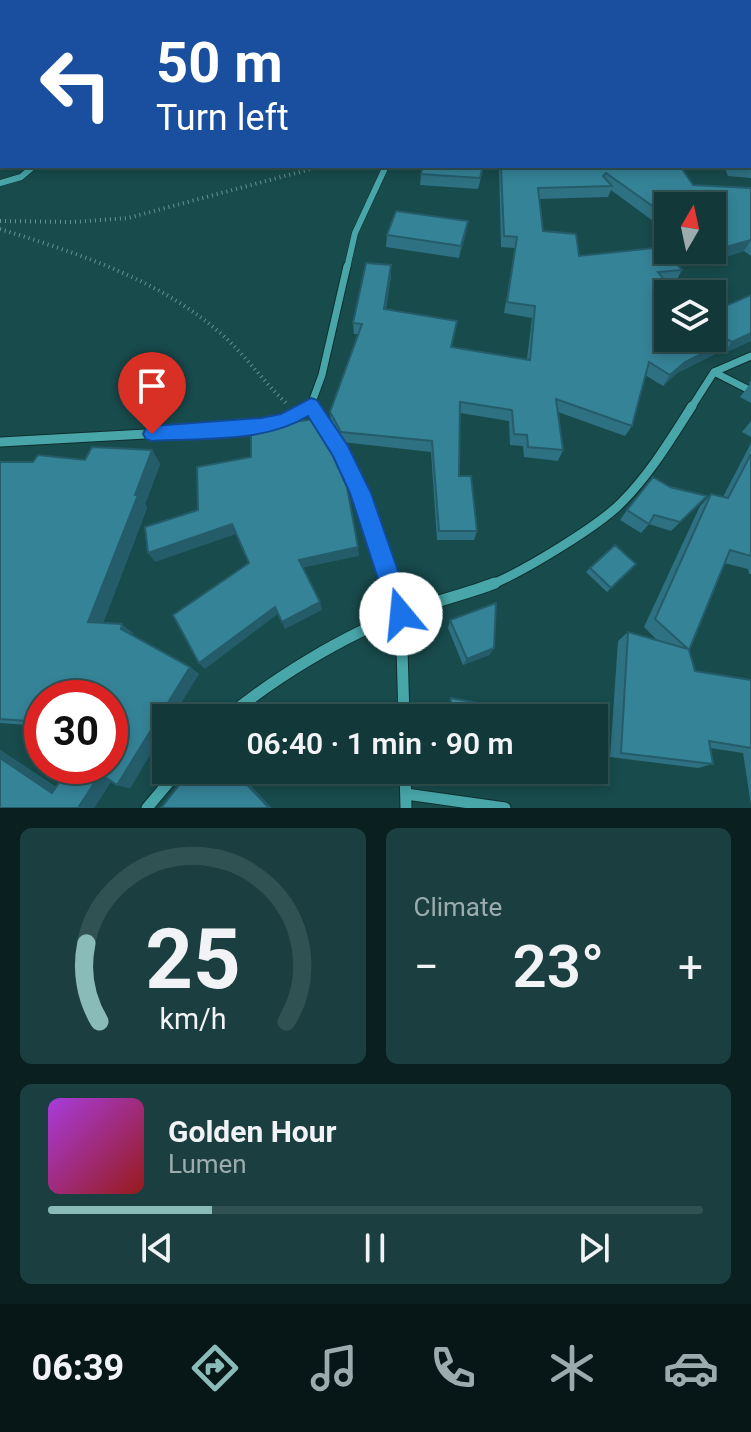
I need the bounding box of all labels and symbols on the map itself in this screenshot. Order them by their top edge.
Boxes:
north arrow [654,192,726,264]
pin [118,352,186,434]
position arrow [359,572,443,656]
speed limit sign: 30 [24,680,128,784]

